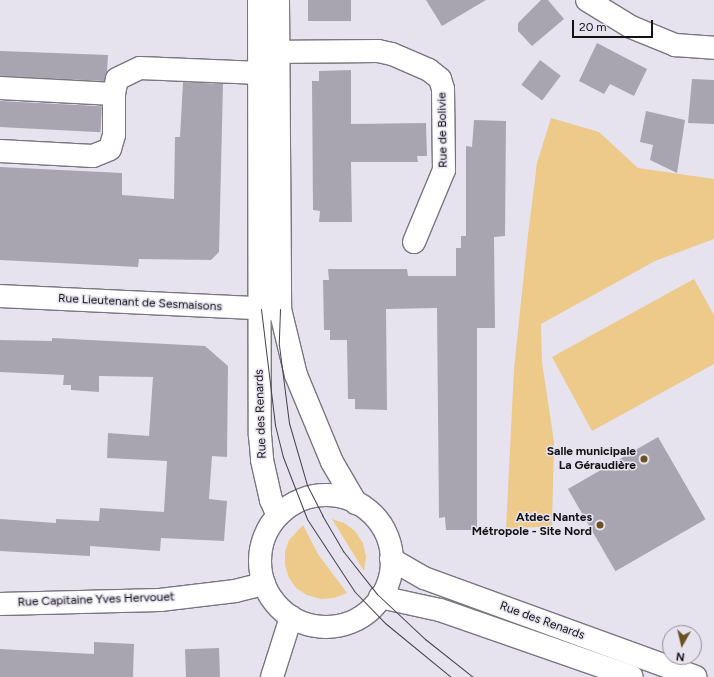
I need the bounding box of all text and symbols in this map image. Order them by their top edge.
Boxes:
scale bar [574,12,655,38]
text: 20 m [579,20,607,34]
street label: Rue de Bolivie [435,92,451,168]
street label: Rue Lieutenant de Sesmaisons [58,292,222,314]
street label: Rue des Renards [252,369,270,459]
place label: Salle municipale La Géraudière [547,445,636,473]
marker: Salle municipale La Géraudière [639,454,649,464]
place label: Atdec Nantes Métropole - Site Nord [472,511,592,539]
marker: Atdec Nantes Métropole - Site Nord [595,520,605,530]
street label: Rue Capitaine Yves Hervouet [17,590,175,610]
street label: Rue des Renards [498,599,586,643]
north arrow [662,625,702,665]
text: N [675,649,686,663]

